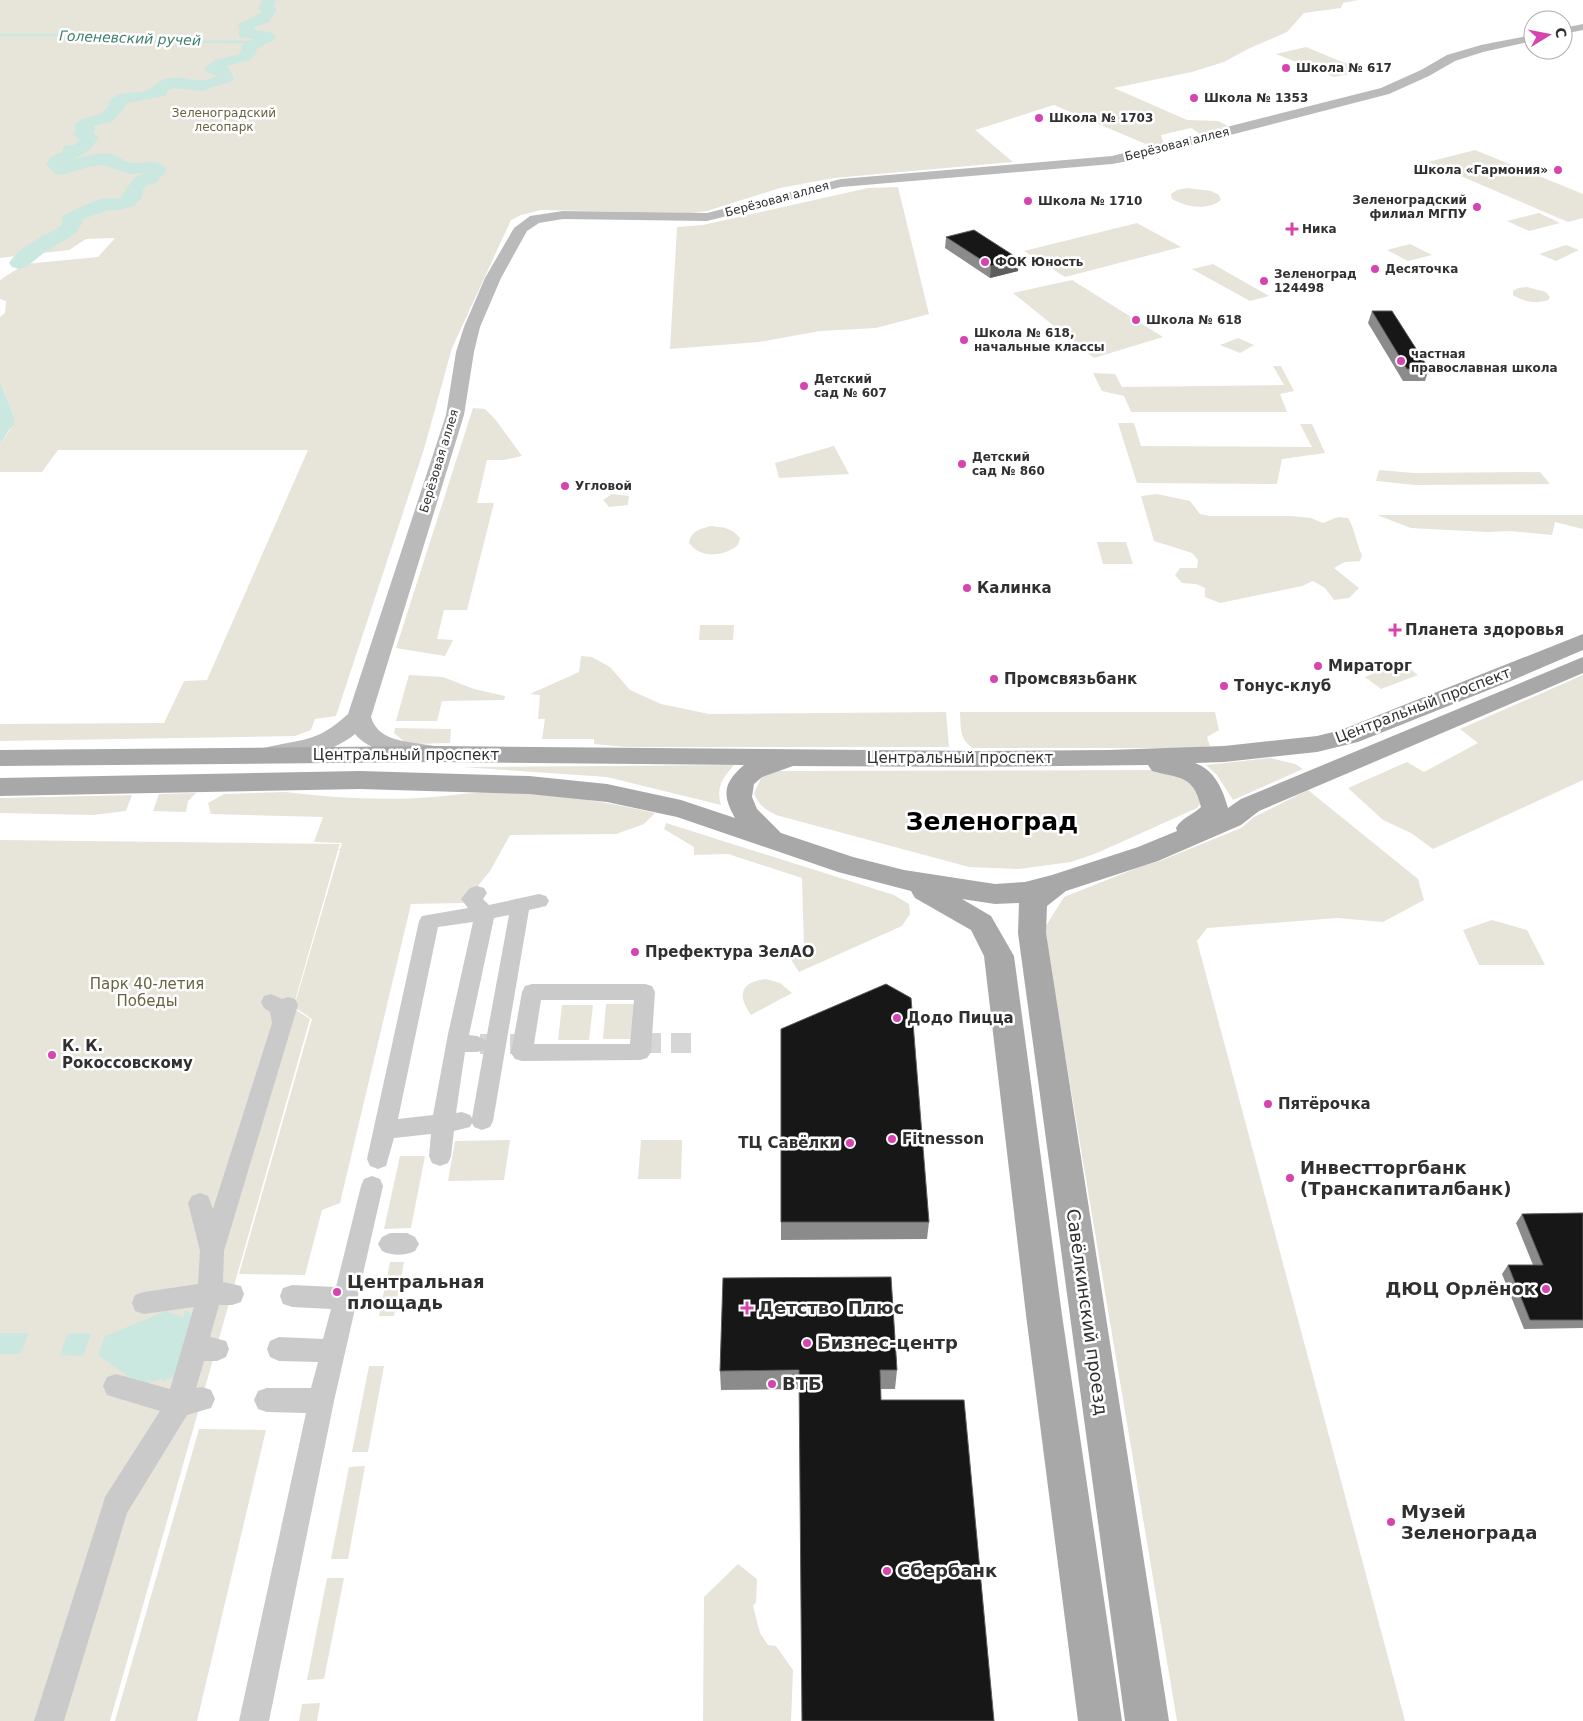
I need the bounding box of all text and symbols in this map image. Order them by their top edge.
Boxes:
north arrow [1523,10,1573,60]
text: С [1552,26,1570,39]
water label: Голеневский ручей [59,28,201,48]
place label: Школа № 617 [1296,61,1392,75]
marker: Школа № 617 [1280,62,1292,74]
place label: Школа № 1353 [1204,91,1308,105]
marker: Школа № 1353 [1188,92,1200,104]
park label: Зеленоградский лесопарк [172,106,276,134]
place label: Школа № 1703 [1049,111,1153,125]
marker: Школа № 1703 [1033,112,1045,124]
street label: Берёзовая аллея [1123,124,1231,164]
place label: Школа «Гармония» [1413,163,1548,177]
marker: Школа «Гармония» [1552,164,1564,176]
street label: Берёзовая аллея [723,178,831,220]
place label: Зеленоградский филиал МГПУ [1352,193,1467,221]
place label: Школа № 1710 [1038,194,1142,208]
marker: Школа № 1710 [1022,195,1034,207]
marker: Зеленоградский филиал МГПУ [1471,201,1483,213]
place label: Ника [1302,222,1337,236]
marker: Ника [1286,223,1298,235]
place label: ФОК Юность [995,255,1084,269]
marker: ФОК Юность [979,256,991,268]
place label: Десяточка [1385,262,1458,276]
marker: Десяточка [1369,263,1381,275]
place label: Зеленоград 124498 [1274,267,1357,295]
marker: Зеленоград 124498 [1258,275,1270,287]
place label: Школа № 618 [1146,313,1242,327]
marker: Школа № 618 [1130,314,1142,326]
place label: Школа № 618, начальные классы [974,326,1105,354]
marker: Школа № 618, начальные классы [958,334,970,346]
place label: частная православная школа [1411,347,1558,375]
marker: частная православная школа [1395,355,1407,367]
place label: Детский сад № 607 [814,372,887,400]
marker: Детский сад № 607 [798,380,810,392]
street label: Берёзовая аллея [417,408,461,514]
place label: Детский сад № 860 [972,450,1045,478]
marker: Детский сад № 860 [956,458,968,470]
place label: Угловой [575,479,632,493]
marker: Угловой [559,480,571,492]
place label: Калинка [977,579,1052,597]
marker: Калинка [961,582,973,594]
place label: Планета здоровья [1405,621,1564,639]
marker: Планета здоровья [1389,624,1401,636]
place label: Мираторг [1328,657,1412,675]
marker: Мираторг [1312,660,1324,672]
street label: Центральный проспект [1333,663,1513,747]
place label: Промсвязьбанк [1004,670,1137,688]
marker: Промсвязьбанк [988,673,1000,685]
place label: Тонус-клуб [1234,677,1331,695]
marker: Тонус-клуб [1218,680,1230,692]
street label: Центральный проспект [313,746,499,764]
street label: Центральный проспект [867,749,1053,767]
district label: Зеленоград [906,807,1078,836]
place label: Префектура ЗелАО [645,943,814,961]
marker: Префектура ЗелАО [629,946,641,958]
park label: Парк 40-летия Победы [90,975,204,1010]
place label: Додо Пицца [907,1009,1014,1027]
marker: Додо Пицца [891,1012,903,1024]
place label: К. К. Рокоссовскому [62,1037,193,1072]
marker: К. К. Рокоссовскому [46,1049,58,1061]
place label: Пятёрочка [1278,1095,1371,1113]
marker: Пятёрочка [1262,1098,1274,1110]
place label: Fitnesson [902,1130,984,1148]
marker: Fitnesson [886,1133,898,1145]
place label: ТЦ Савёлки [738,1134,840,1152]
marker: ТЦ Савёлки [844,1137,856,1149]
place label: Инвестторгбанк (Транскапиталбанк) [1300,1157,1511,1199]
marker: Инвестторгбанк (Транскапиталбанк) [1284,1172,1296,1184]
street label: Савёлкинский проезд [1063,1207,1112,1417]
place label: Центральная площадь [347,1271,485,1313]
place label: ДЮЦ Орлёнок [1385,1278,1536,1299]
marker: ДЮЦ Орлёнок [1540,1283,1552,1295]
marker: Центральная площадь [331,1286,343,1298]
place label: Детство Плюс [758,1297,904,1318]
marker: Детство Плюс [740,1301,754,1315]
place label: Бизнес-центр [817,1332,958,1353]
marker: Бизнес-центр [801,1337,813,1349]
place label: ВТБ [782,1373,822,1394]
marker: ВТБ [766,1378,778,1390]
place label: Музей Зеленограда [1401,1501,1537,1543]
marker: Музей Зеленограда [1385,1516,1397,1528]
place label: Сбербанк [897,1560,997,1581]
marker: Сбербанк [881,1565,893,1577]

